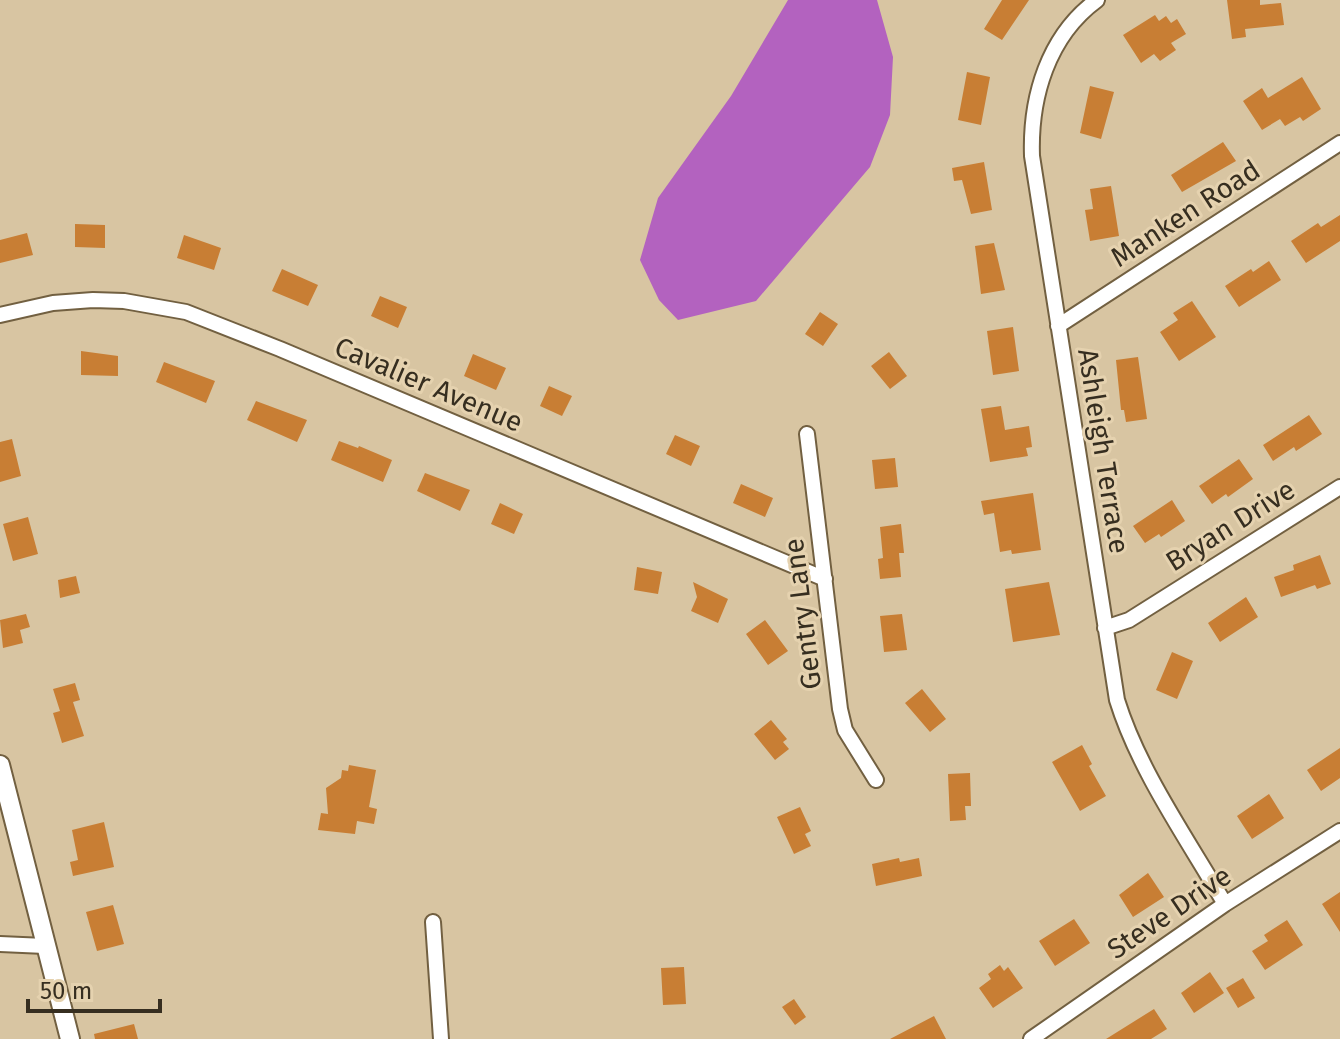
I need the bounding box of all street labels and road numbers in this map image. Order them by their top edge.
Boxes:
street label: Manken Road [1105,153,1266,274]
street label: Cavalier Avenue [330,330,528,439]
street label: Ashleigh Terrace [1071,346,1136,556]
street label: Bryan Drive [1160,473,1301,578]
street label: Gentry Lane [777,536,828,691]
street label: Steve Drive [1101,859,1237,966]

